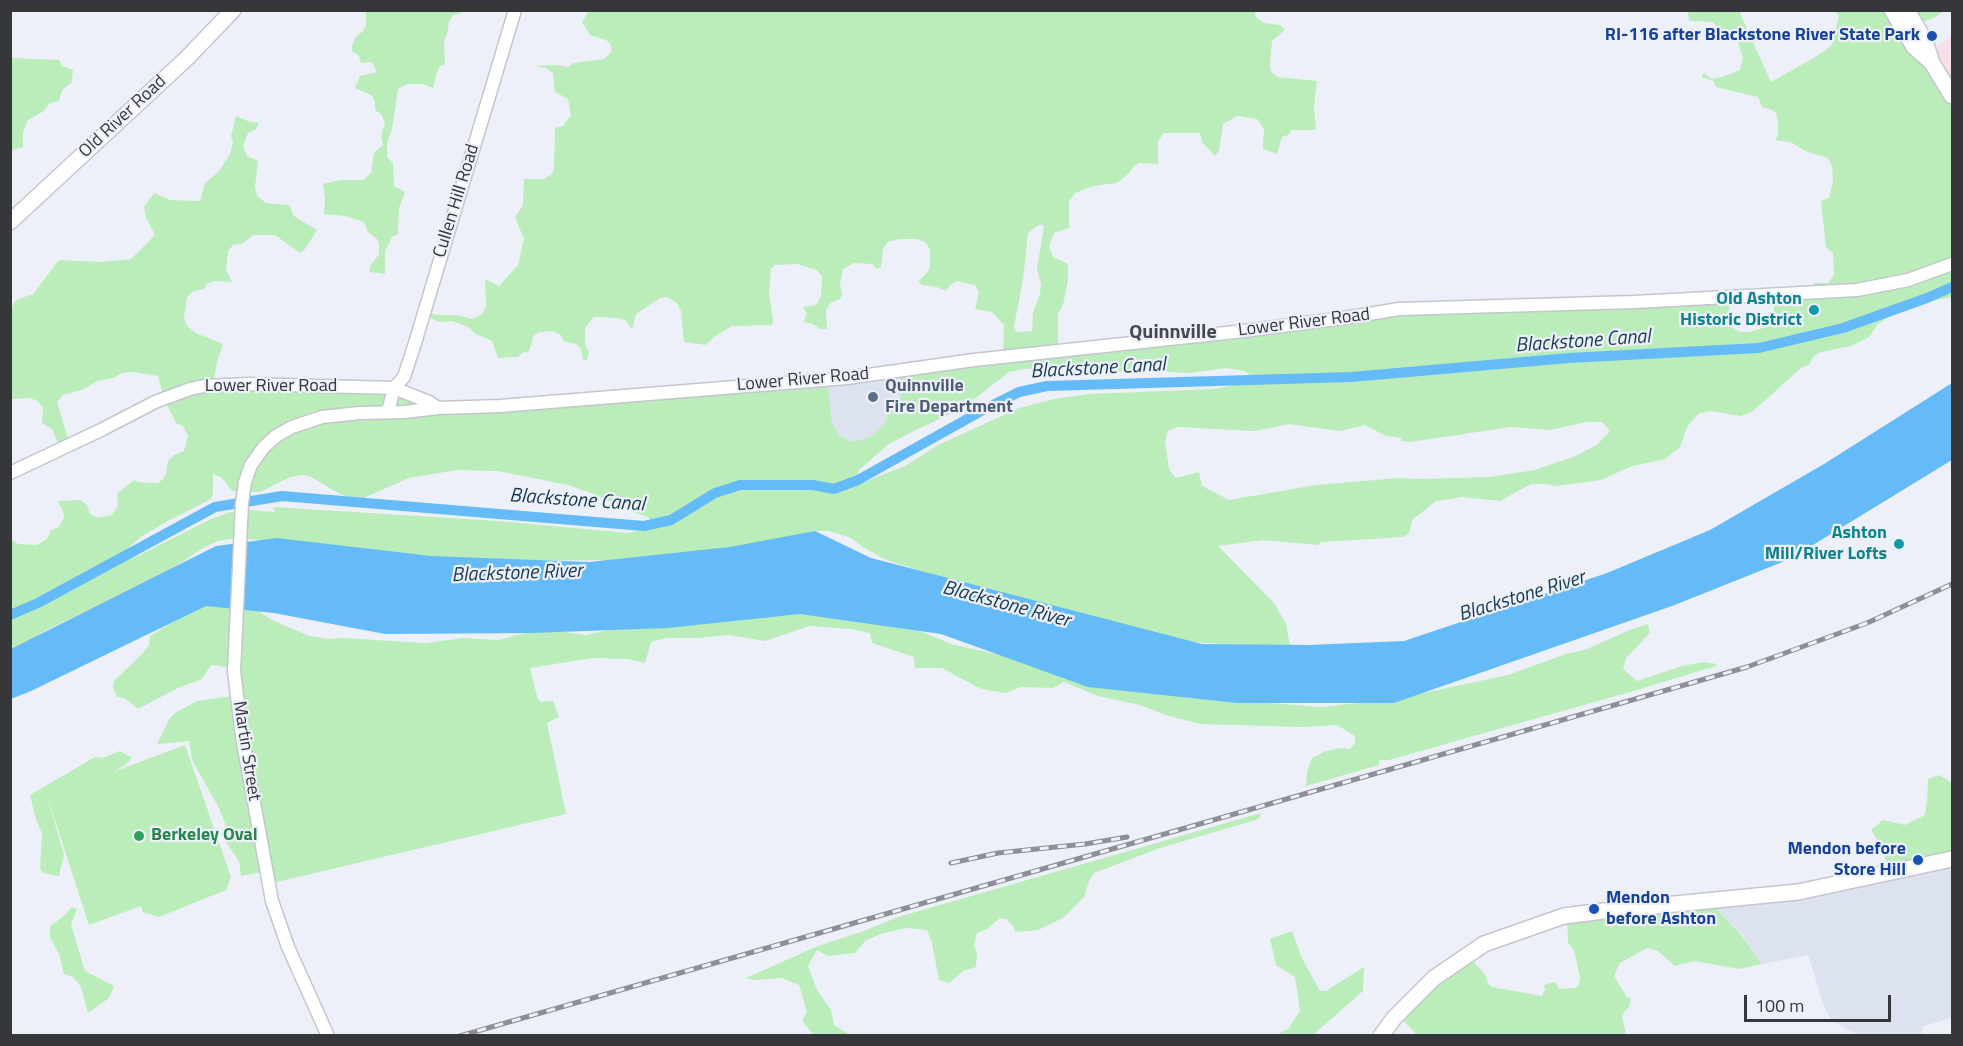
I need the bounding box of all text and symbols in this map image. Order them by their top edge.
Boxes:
place label: RI-116 after Blackstone River State Park [1605,25,1920,47]
marker: RI-116 after Blackstone River State Park [1925,29,1939,43]
street label: Old River Road [75,71,171,163]
street label: Cullen Hill Road [429,142,485,260]
place label: Old Ashton Historic District [1680,289,1802,332]
marker: Old Ashton Historic District [1807,303,1821,317]
street label: Lower River Road [1237,304,1371,342]
district label: Quinnville [1129,321,1217,345]
water label: Blackstone Canal [1515,325,1651,359]
water label: Blackstone Canal [1030,353,1166,385]
street label: Lower River Road [736,363,870,397]
street label: Lower River Road [205,376,337,398]
place label: Quinnville Fire Department [885,376,1013,418]
marker: Quinnville Fire Department [866,390,880,404]
water label: Blackstone Canal [509,484,645,518]
place label: Ashton Mill/River Lofts [1765,523,1887,566]
marker: Ashton Mill/River Lofts [1892,537,1906,551]
water label: Blackstone River [451,560,583,588]
water label: Blackstone River [1456,566,1588,628]
water label: Blackstone River [940,576,1072,634]
street label: Martin Street [227,700,265,802]
place label: Berkeley Oval [151,825,258,847]
marker: Berkeley Oval [132,829,146,843]
place label: Mendon before Store Hill [1787,839,1906,882]
marker: Mendon before Store Hill [1911,853,1925,867]
place label: Mendon before Ashton [1606,888,1716,930]
marker: Mendon before Ashton [1587,902,1601,916]
scale bar [1747,983,1894,1021]
text: 100 m [1755,992,1804,1019]

